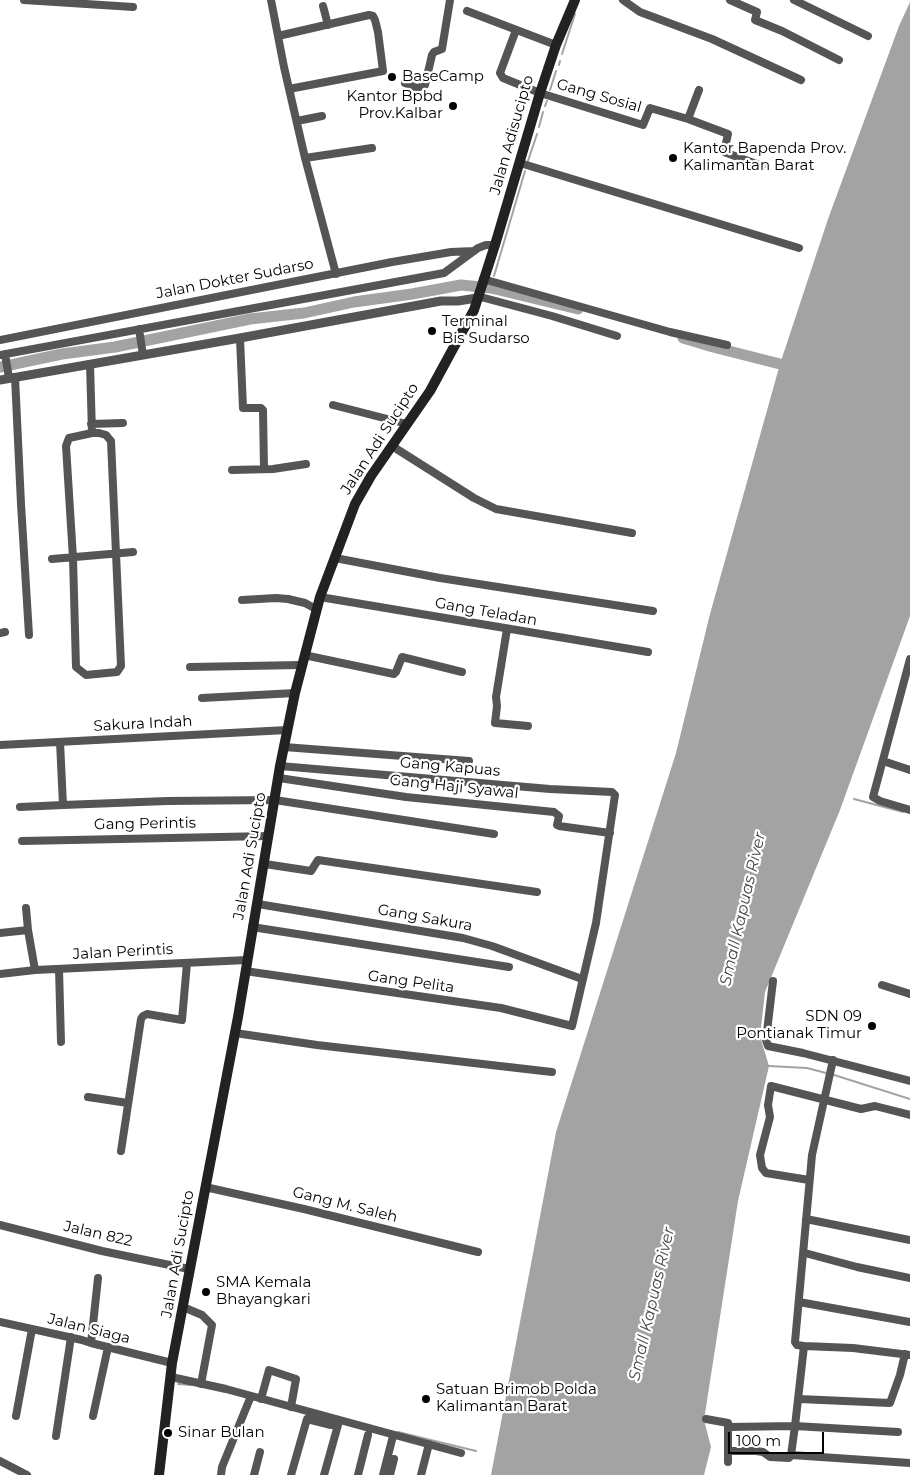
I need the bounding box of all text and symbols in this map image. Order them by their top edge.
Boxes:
place label: BaseCamp [402,68,484,86]
marker: BaseCamp [386,71,398,83]
street label: Jalan Adisucipto [486,73,538,197]
street label: Gang Sosial [554,75,644,117]
place label: Kantor Bpbd Prov.Kalbar [347,88,443,123]
marker: Kantor Bpbd Prov.Kalbar [447,100,459,112]
place label: Kantor Bapenda Prov. Kalimantan Barat [683,140,846,175]
marker: Kantor Bapenda Prov. Kalimantan Barat [667,152,679,164]
street label: Jalan Dokter Sudarso [155,255,315,303]
place label: Terminal Bis Sudarso [442,313,530,348]
marker: Terminal Bis Sudarso [426,325,438,337]
street label: Jalan Adi Sucipto [337,380,423,498]
street label: Gang Teladan [433,594,539,630]
street label: Sakura Indah [93,712,193,736]
street label: Gang Kapuas [399,754,501,780]
street label: Gang Haji Syawal [389,771,519,803]
street label: Jalan Adi Sucipto [230,791,270,921]
street label: Gang Perintis [94,814,196,834]
water label: Small Kapuas River [716,830,770,988]
street label: Gang Sakura [376,901,474,935]
street label: Jalan Perintis [72,940,174,964]
street label: Gang Pelita [367,967,455,997]
place label: SDN 09 Pontianak Timur [736,1008,862,1043]
marker: SDN 09 Pontianak Timur [866,1020,878,1032]
street label: Gang M. Saleh [291,1183,399,1227]
street label: Jalan Adi Sucipto [158,1189,198,1319]
street label: Jalan 822 [62,1217,134,1251]
water label: Small Kapuas River [625,1225,679,1383]
place label: SMA Kemala Bhayangkari [216,1274,311,1309]
marker: SMA Kemala Bhayangkari [200,1286,212,1298]
street label: Jalan Siaga [46,1310,132,1348]
place label: Satuan Brimob Polda Kalimantan Barat [436,1381,597,1416]
marker: Satuan Brimob Polda Kalimantan Barat [420,1393,432,1405]
scale bar [730,1422,826,1454]
place label: Sinar Bulan [178,1424,265,1442]
marker: Sinar Bulan [162,1427,174,1439]
text: 100 m [736,1431,781,1450]

